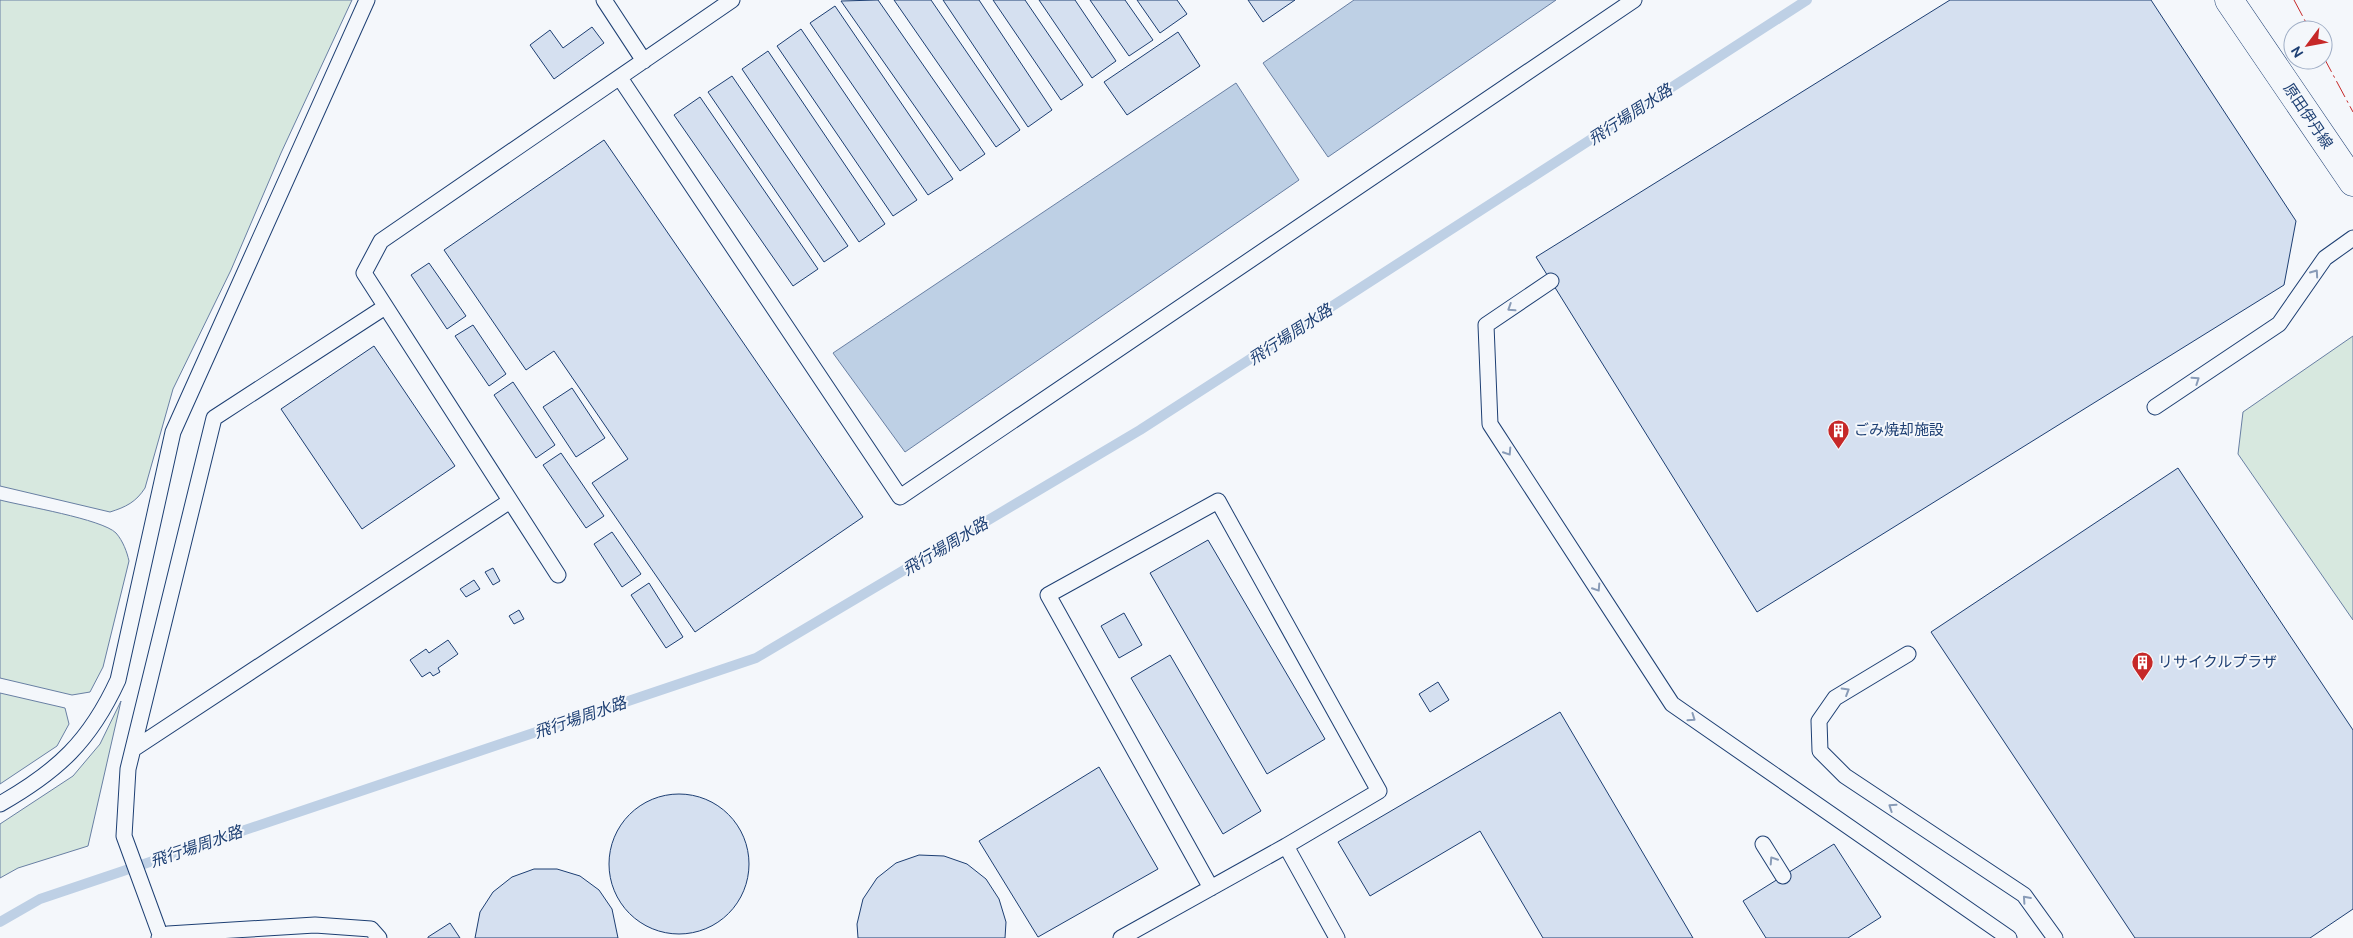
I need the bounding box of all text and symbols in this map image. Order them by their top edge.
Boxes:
north arrow [2283,20,2333,70]
text: N [2287,43,2307,61]
water label: 飛行場周水路 [1585,79,1677,148]
street label: 原田伊丹線 [2280,80,2336,152]
one-way arrow [2309,269,2318,279]
water label: 飛行場周水路 [1245,299,1337,368]
one-way arrow [1507,302,1516,311]
one-way arrow [2190,377,2199,386]
building icon: ごみ焼却施設 [1826,418,1850,449]
place label: ごみ焼却施設 [1854,421,1944,438]
one-way arrow [1502,446,1511,456]
water label: 飛行場周水路 [899,513,992,578]
one-way arrow [1591,582,1600,592]
building icon: リサイクルプラザ [2130,650,2154,681]
place label: リサイクルプラザ [2158,653,2277,670]
one-way arrow [1841,688,1850,698]
water label: 飛行場周水路 [532,692,630,741]
one-way arrow [1687,712,1696,721]
one-way arrow [1888,804,1898,813]
water label: 飛行場周水路 [148,821,246,870]
one-way arrow [1770,856,1779,865]
one-way arrow [2022,896,2031,905]

